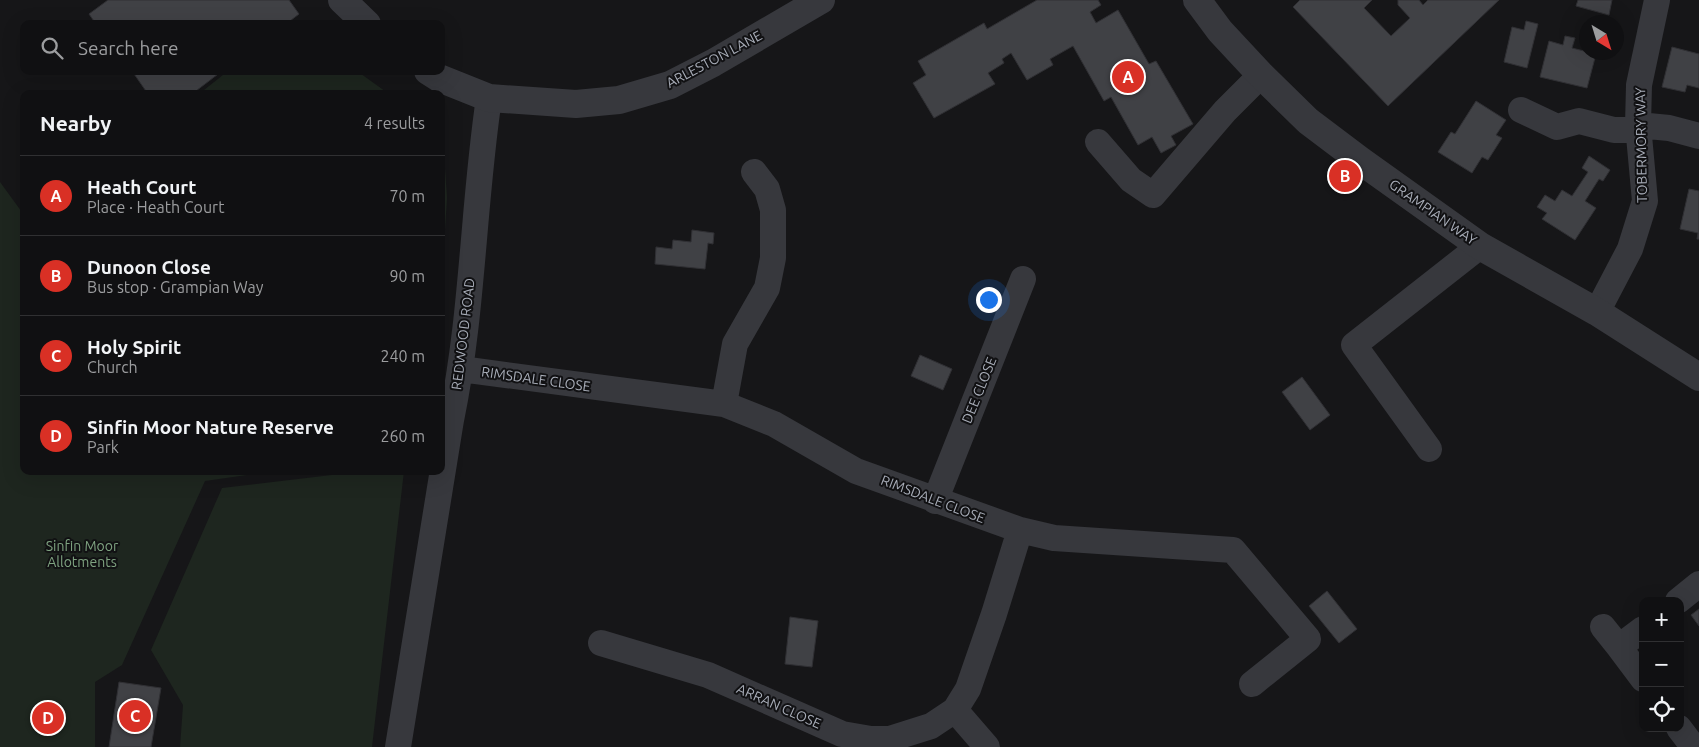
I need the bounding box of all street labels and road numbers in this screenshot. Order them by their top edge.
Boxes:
street label: ARLESTON LANE [663,27,765,91]
street label: TOBERMORY WAY [1632,87,1650,203]
street label: GRAMPIAN WAY [1386,176,1480,248]
street label: REDWOOD ROAD [448,277,478,391]
street label: DEE CLOSE [958,354,1000,426]
street label: RIMSDALE CLOSE [480,363,592,395]
street label: RIMSDALE CLOSE [879,472,987,526]
street label: ARRAN CLOSE [734,680,824,732]

